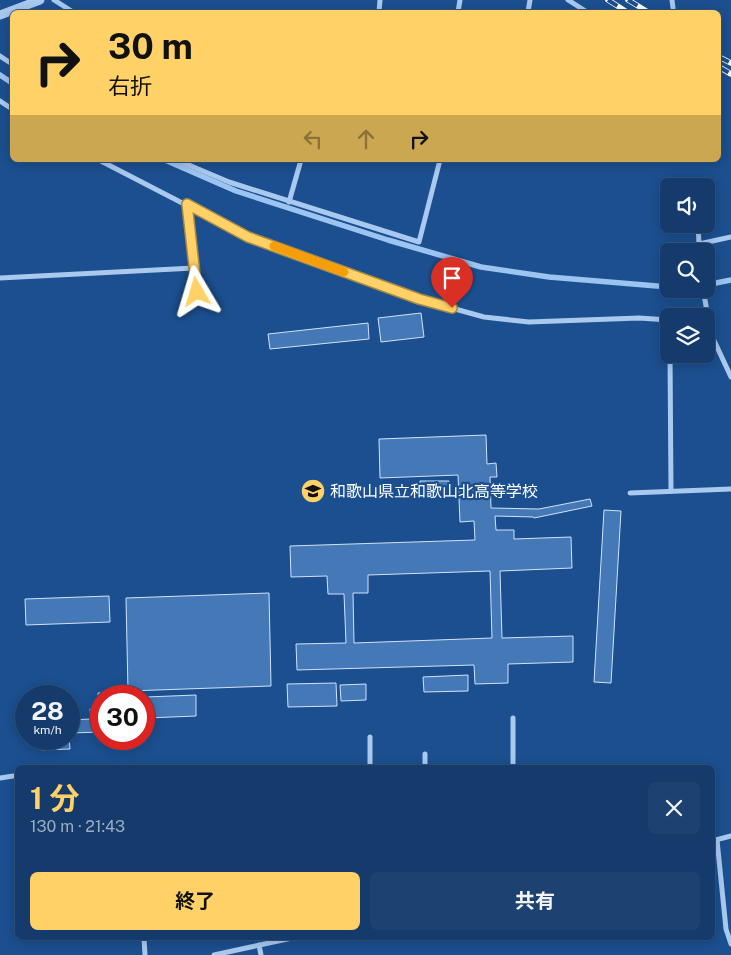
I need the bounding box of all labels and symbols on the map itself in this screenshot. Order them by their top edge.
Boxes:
pin [431,257,473,308]
position arrow [170,265,222,317]
school or university icon: 和歌山県立和歌山北高等学校 [300,478,326,504]
place label: 和歌山県立和歌山北高等学校 [330,482,538,501]
speed limit sign: 30 [90,685,155,750]

